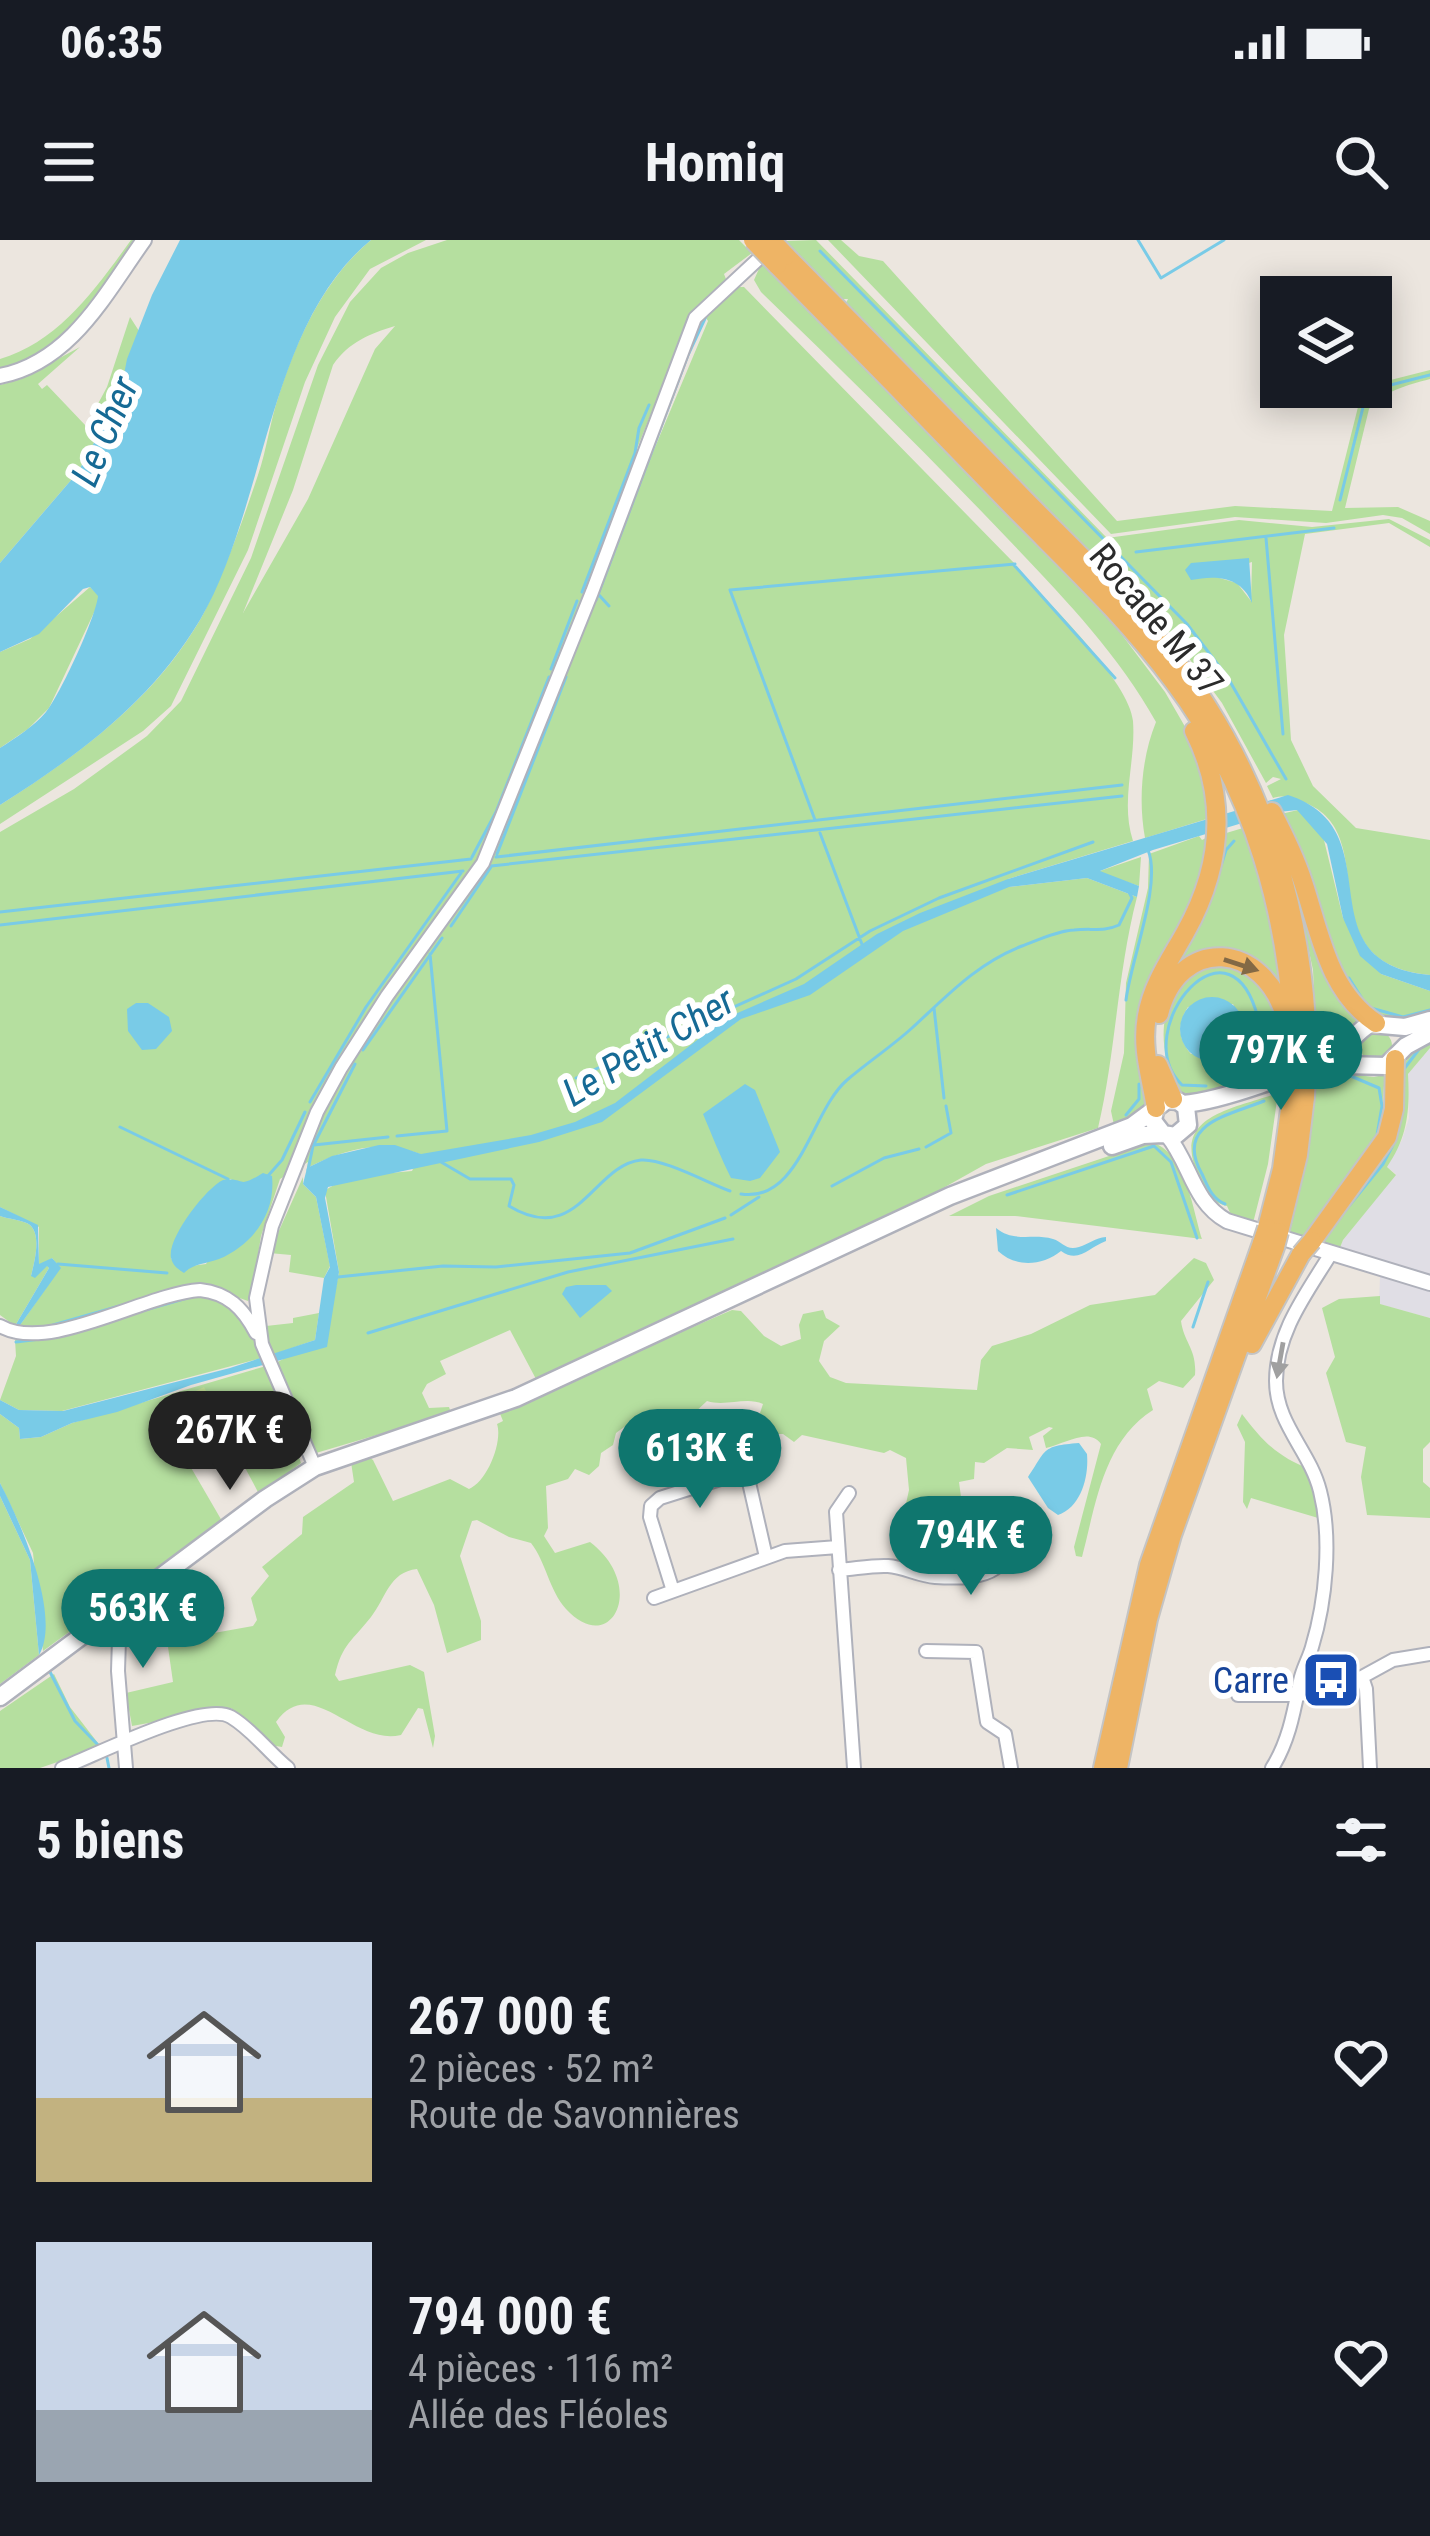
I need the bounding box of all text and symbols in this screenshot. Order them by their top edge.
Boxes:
text: 06:35 [60,16,163,69]
icon: menu [36,129,102,195]
icon: search [1328,129,1394,195]
text: Homiq [645,131,785,194]
map controls [1260,276,1392,408]
button: layers [1260,276,1392,408]
water label: Le Cher [62,369,149,493]
street label: Rocade M 37 [1081,535,1232,704]
one-way arrow [1223,956,1259,975]
water label: Le Petit Cher [554,977,744,1116]
pin: 797K € [1183,1011,1379,1113]
text: 797K € [1226,1027,1336,1073]
one-way arrow [1270,1341,1289,1379]
pin: 267K € [132,1391,328,1493]
text: 267K € [175,1407,285,1453]
pin: 613K € [602,1409,798,1511]
text: 613K € [645,1425,755,1471]
pin: 794K € [873,1496,1069,1598]
text: 794K € [916,1512,1026,1558]
pin: 563K € [45,1569,241,1671]
text: 563K € [88,1585,198,1631]
bus stop icon: Carre [1300,1649,1362,1711]
place label: Carre [1213,1660,1289,1702]
icon: filters [1328,1807,1394,1873]
text: 5 biens [36,1811,184,1870]
text: 267 000 € [408,1987,612,2046]
icon: home [132,1990,276,2134]
icon: heart [1328,2029,1394,2095]
text: 2 pièces · 52 m² [408,2046,654,2092]
text: Route de Savonnières [408,2092,740,2138]
text: 794 000 € [408,2287,612,2346]
icon: home [132,2290,276,2434]
icon: heart [1328,2329,1394,2395]
text: 4 pièces · 116 m² [408,2346,673,2392]
text: Allée des Fléoles [408,2392,669,2438]

